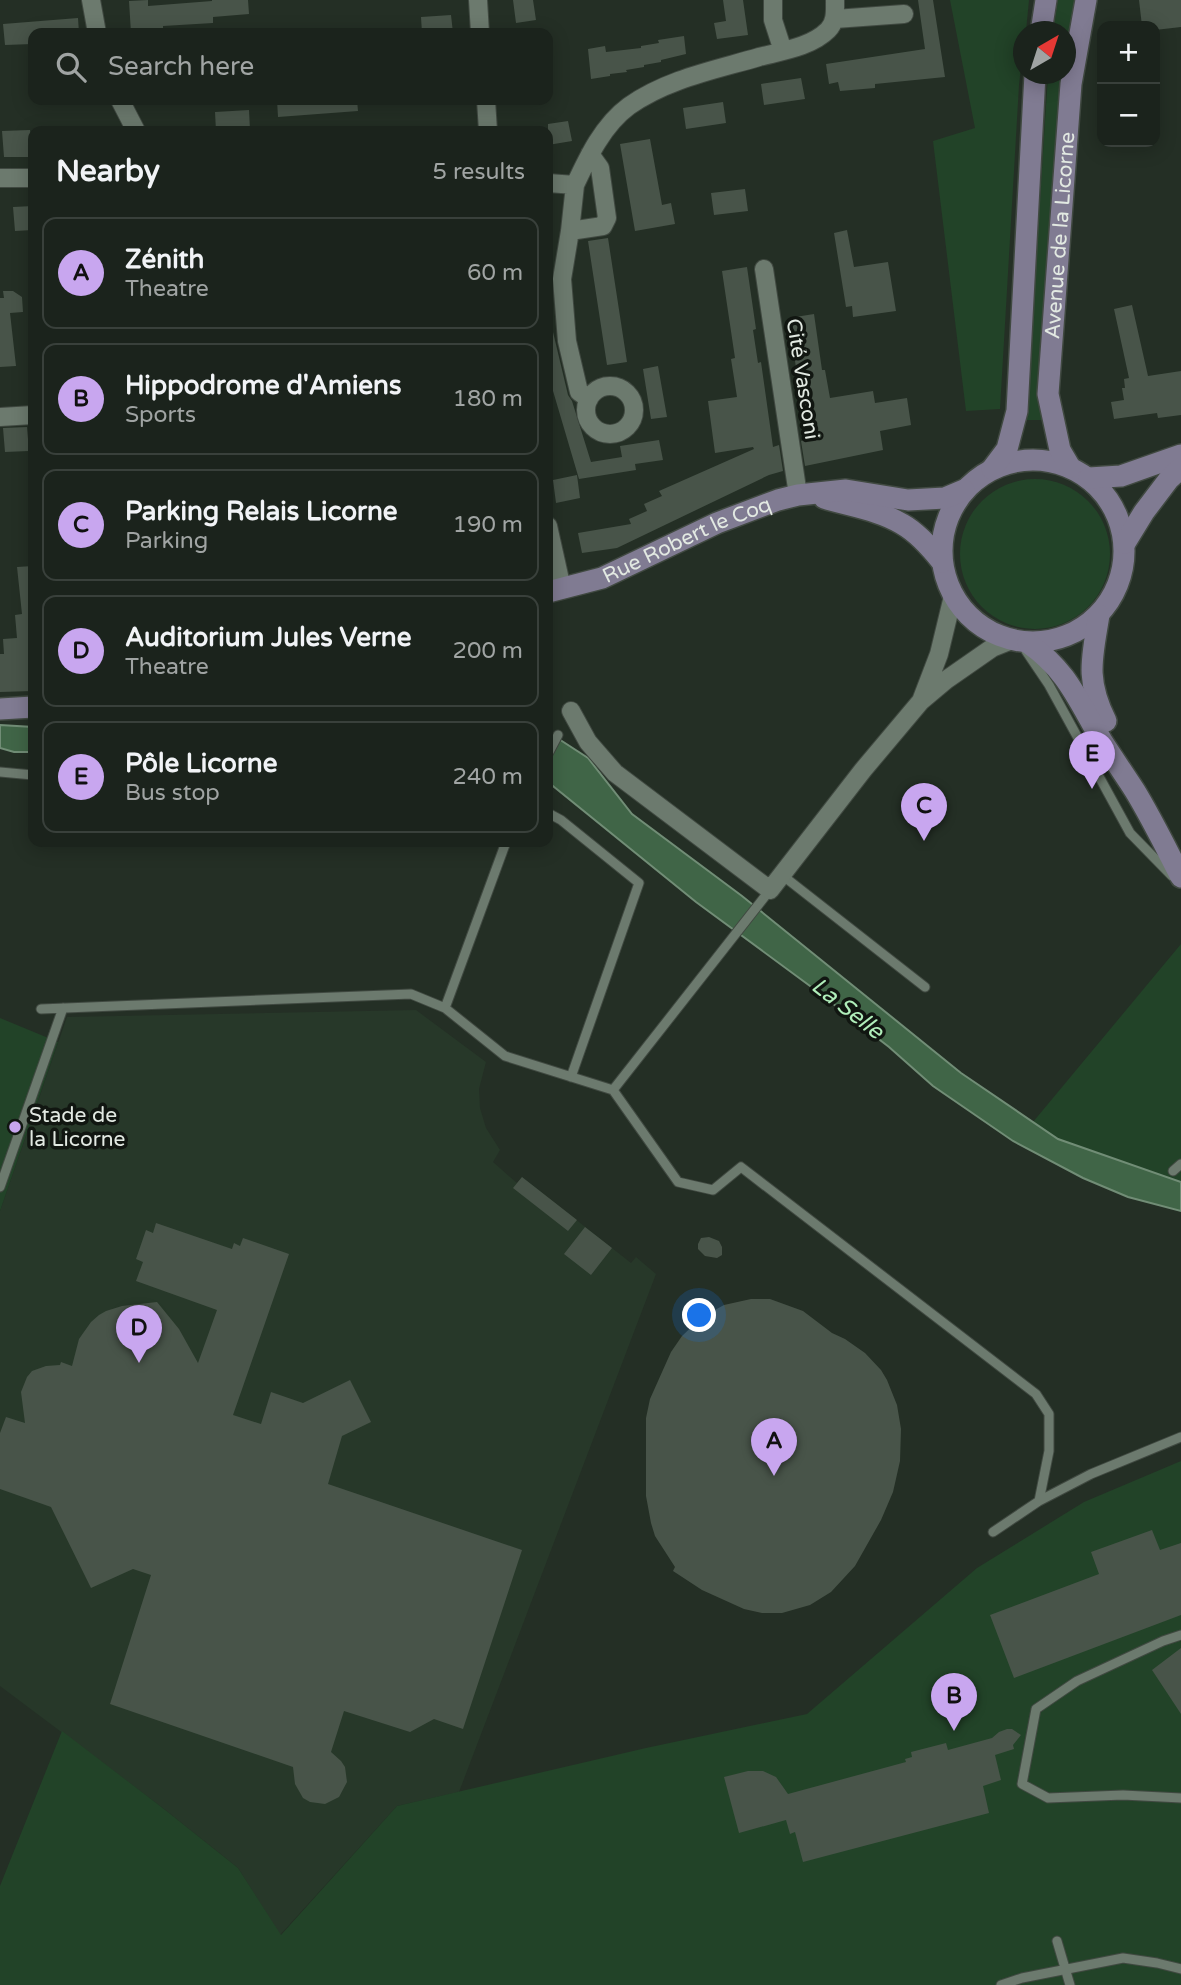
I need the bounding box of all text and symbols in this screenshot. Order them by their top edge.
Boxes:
north arrow [1013,21,1076,84]
map controls [1097,21,1160,147]
button: + [1097,21,1160,84]
search box [28,28,553,105]
icon: search [52,48,90,86]
text: Search here [108,51,254,82]
button: − [1097,84,1160,147]
street label: Avenue de la Licorne [1040,131,1080,340]
text: Nearby [56,153,160,190]
text: 5 results [432,158,525,186]
text: Zénith [125,244,204,275]
text: A [72,259,90,287]
text: 60 m [467,259,523,287]
text: Theatre [125,275,209,303]
street label: Cité Vasconi [781,317,824,441]
text: Hippodrome d'Amiens [125,370,401,401]
text: B [73,385,89,413]
text: 180 m [453,385,523,413]
text: Sports [125,401,196,429]
street label: Rue Robert le Coq [599,492,775,589]
text: Parking Relais Licorne [125,496,398,527]
text: C [73,511,89,539]
text: 190 m [453,511,523,539]
text: Parking [125,527,208,555]
text: Auditorium Jules Verne [125,622,411,653]
text: D [72,637,90,665]
text: 200 m [453,637,523,665]
text: Theatre [125,653,209,681]
pin: E [1069,731,1115,789]
text: Pôle Licorne [125,748,277,779]
text: E [74,763,88,791]
text: 240 m [453,763,523,791]
text: Bus stop [125,779,220,807]
pin: C [901,783,947,841]
water label: La Selle [806,972,891,1047]
place label: Stade de la Licorne [29,1103,126,1152]
marker: Stade de la Licorne [7,1119,23,1135]
your location [682,1298,716,1332]
pin: D [116,1305,162,1363]
pin: A [751,1418,797,1476]
pin: B [931,1673,977,1731]

